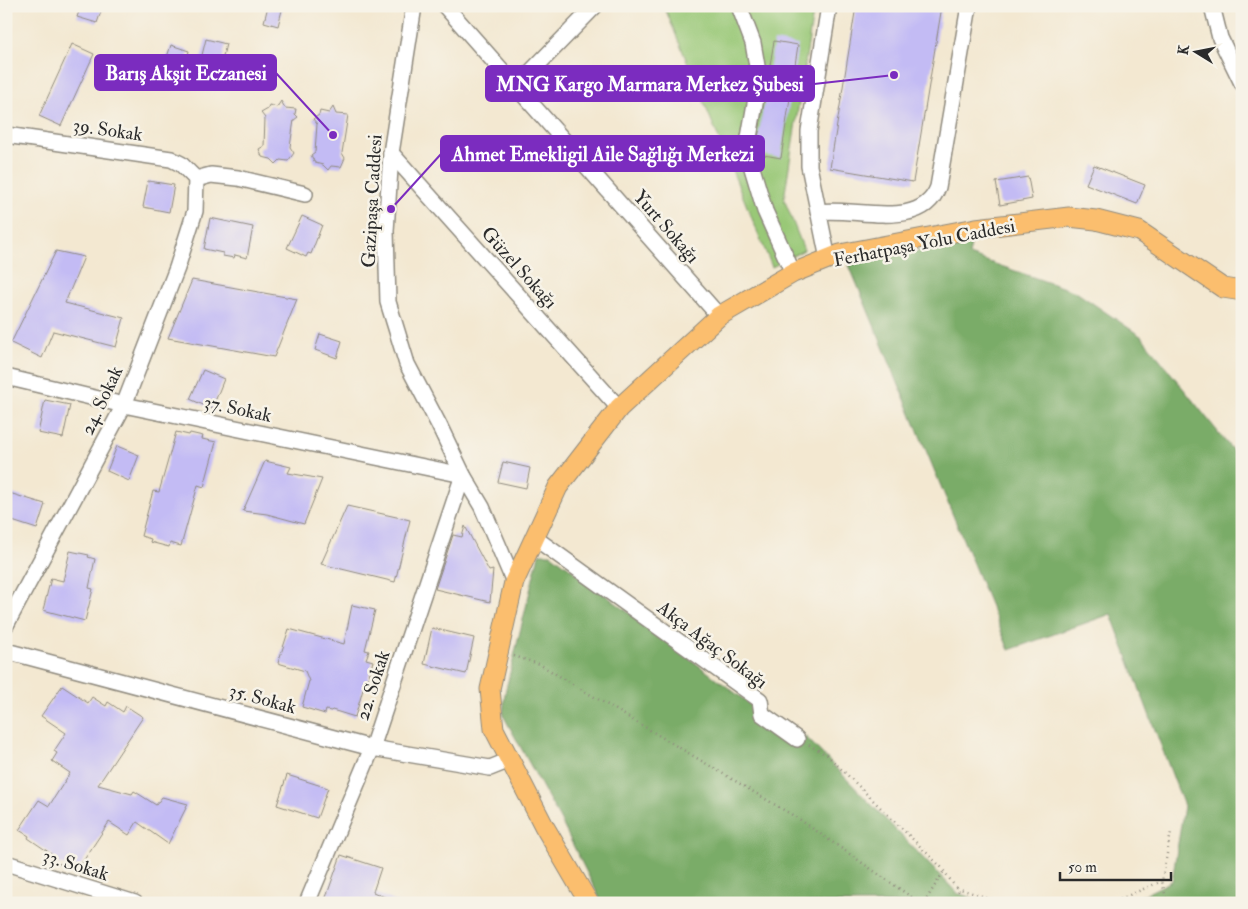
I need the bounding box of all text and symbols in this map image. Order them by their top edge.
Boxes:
north arrow [1170,28,1220,78]
text: K [1174,42,1193,56]
callout: Barış Akşit Eczanesi [95,55,276,90]
text: Barış Akşit Eczanesi [105,61,267,86]
callout: MNG Kargo Marmara Merkez Şubesi [486,66,814,101]
text: MNG Kargo Marmara Merkez Şubesi [495,72,805,98]
street label: 39. Sokak [71,113,144,147]
street label: Gazipaşa Caddesi [357,134,388,268]
callout: Ahmet Emekligil Aile Sağlığı Merkezi [441,136,764,171]
text: Ahmet Emekligil Aile Sağlığı Merkezi [451,142,755,168]
street label: Yurt Sokağı [628,185,705,268]
street label: Ferhatpaşa Yolu Caddesi [831,214,1017,273]
street label: Güzel Sokağı [476,222,562,314]
street label: 24. Sokak [76,362,128,439]
street label: 37. Sokak [202,390,274,428]
street label: Akça Ağaç Sokağı [652,595,772,694]
street label: 22. Sokak [350,647,396,723]
street label: 35. Sokak [227,679,299,719]
street label: 33. Sokak [40,844,112,886]
scale bar [1060,849,1172,881]
text: 50 m [1068,858,1097,877]

